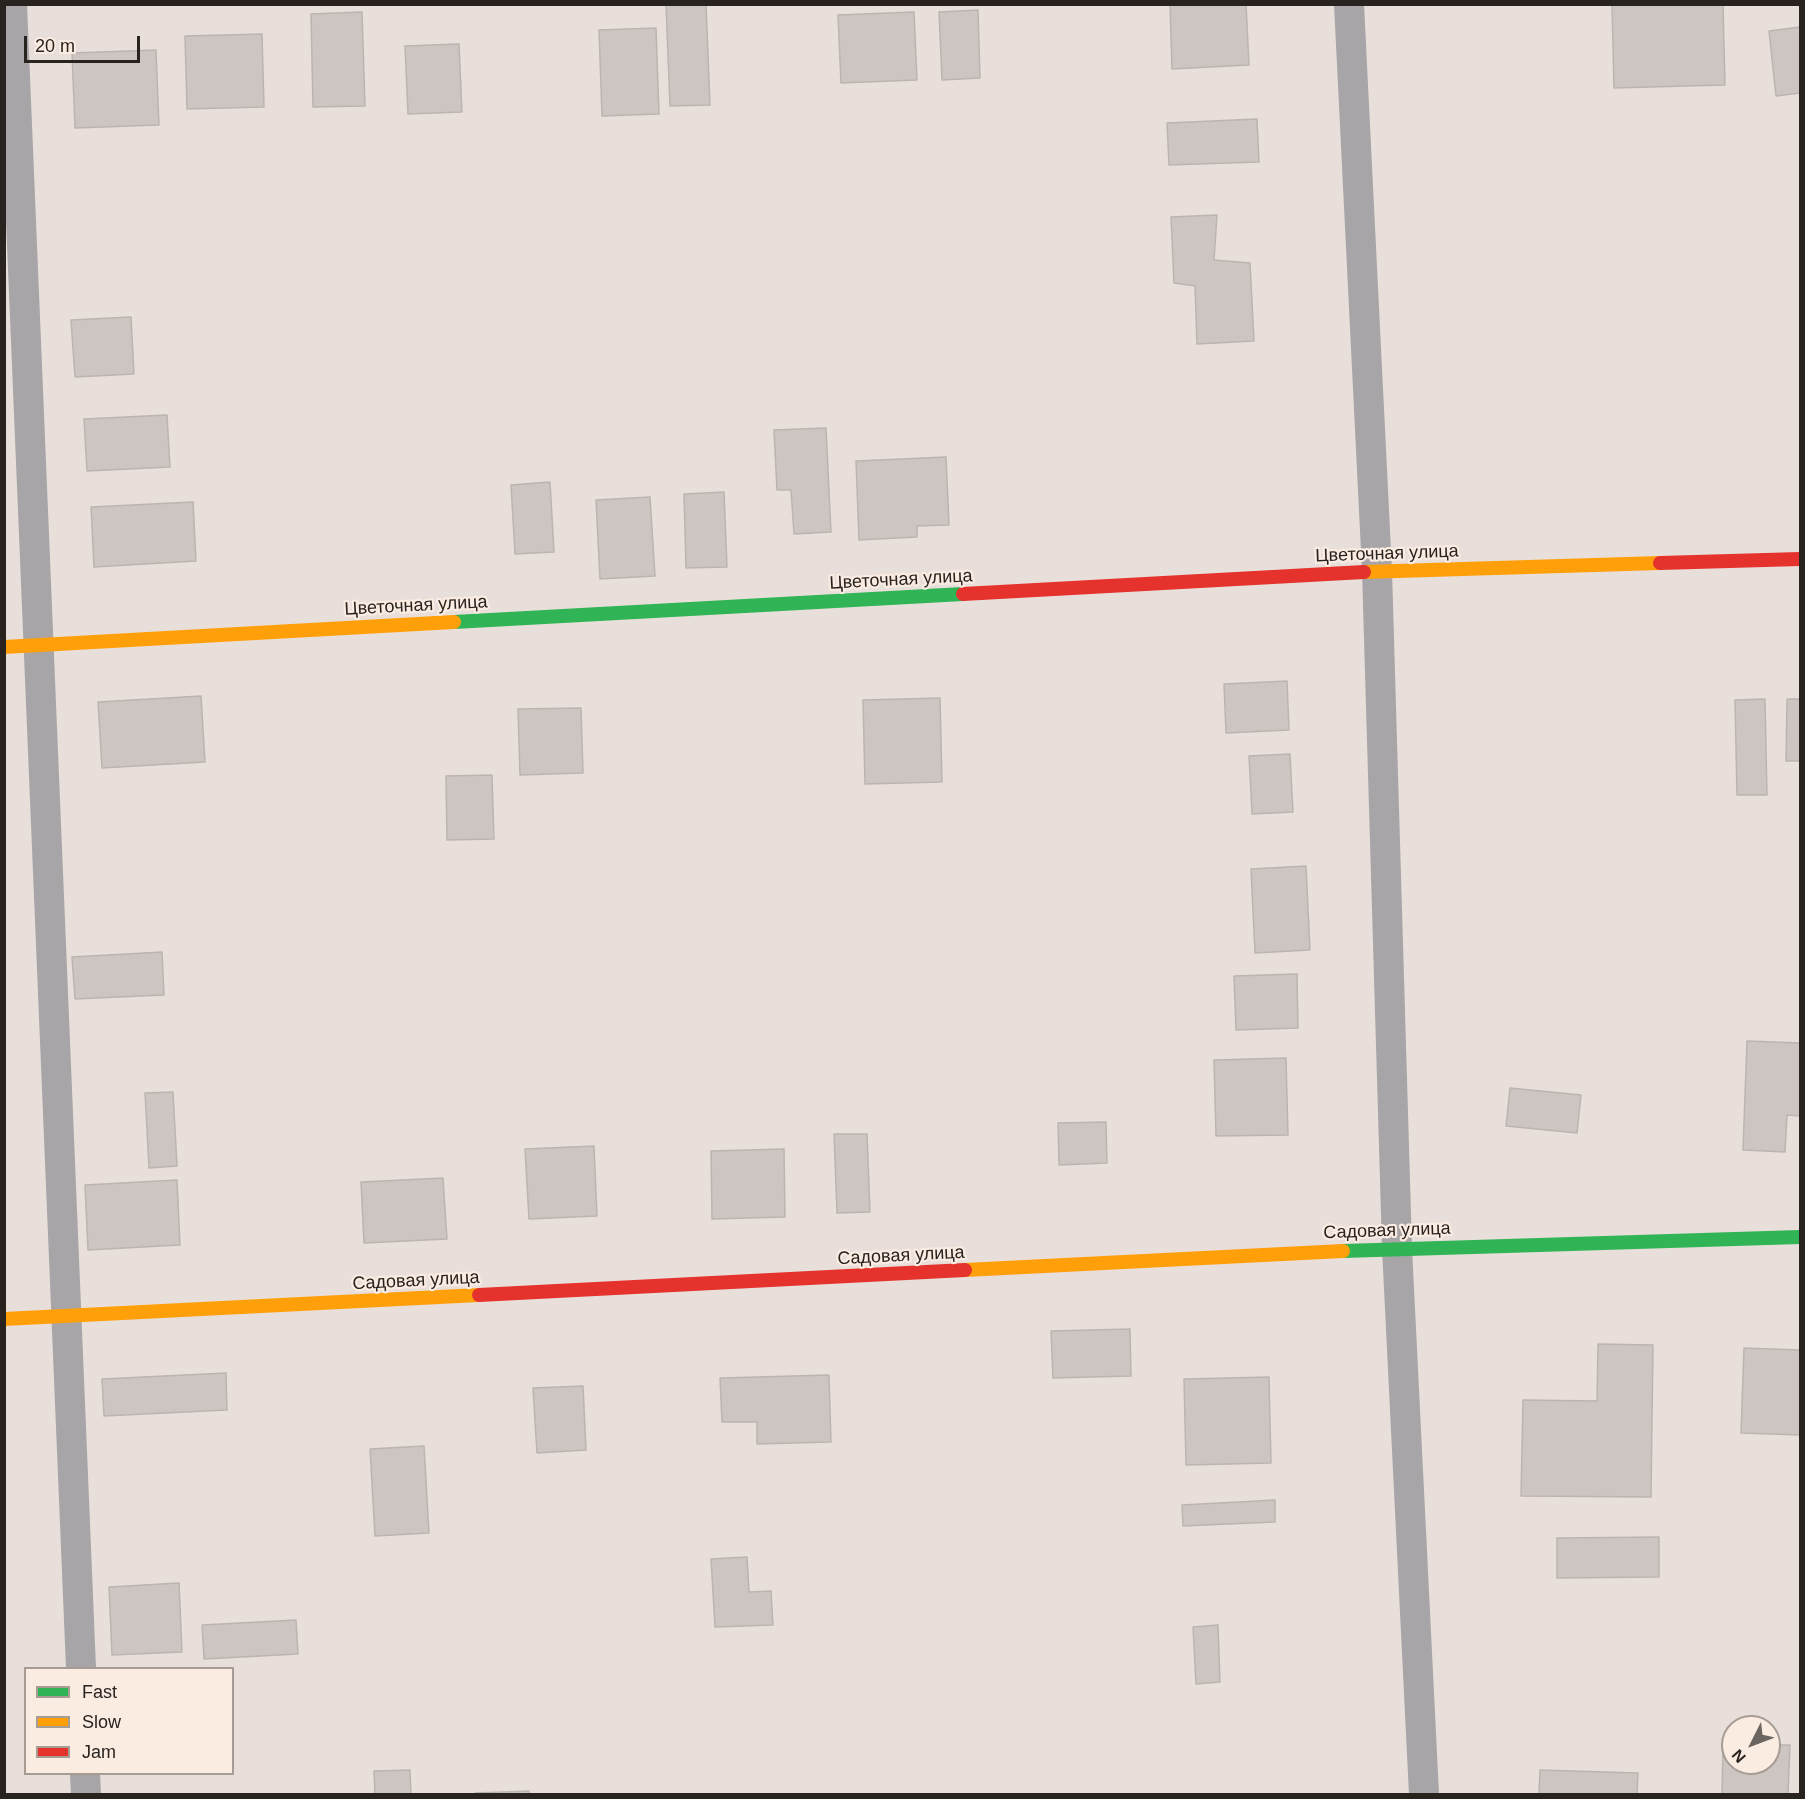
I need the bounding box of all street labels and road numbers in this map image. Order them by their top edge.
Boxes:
street label: Цветочная улица [1315,541,1459,567]
street label: Цветочная улица [829,565,973,595]
street label: Цветочная улица [344,591,488,621]
street label: Садовая улица [1323,1218,1451,1244]
street label: Садовая улица [837,1242,965,1270]
street label: Садовая улица [352,1267,480,1295]

